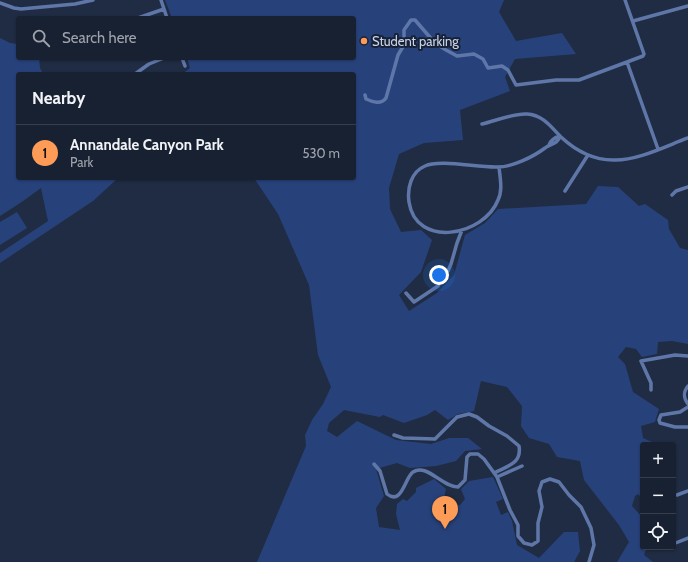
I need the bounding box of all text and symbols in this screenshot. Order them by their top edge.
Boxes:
search box [16,16,356,60]
icon: search [30,27,52,49]
text: Search here [62,29,137,47]
place label: Student parking [372,33,459,49]
marker: Student parking [359,36,369,46]
text: Nearby [32,88,85,108]
text: Annandale Canyon Park [70,136,224,154]
text: 1 [43,145,47,161]
text: 530 m [303,145,340,161]
text: Park [70,154,93,170]
your location [429,265,449,285]
map controls [640,442,676,550]
button: + [640,442,676,478]
button: − [640,478,676,514]
pin: 1 [432,496,458,529]
button: locate [640,514,676,550]

